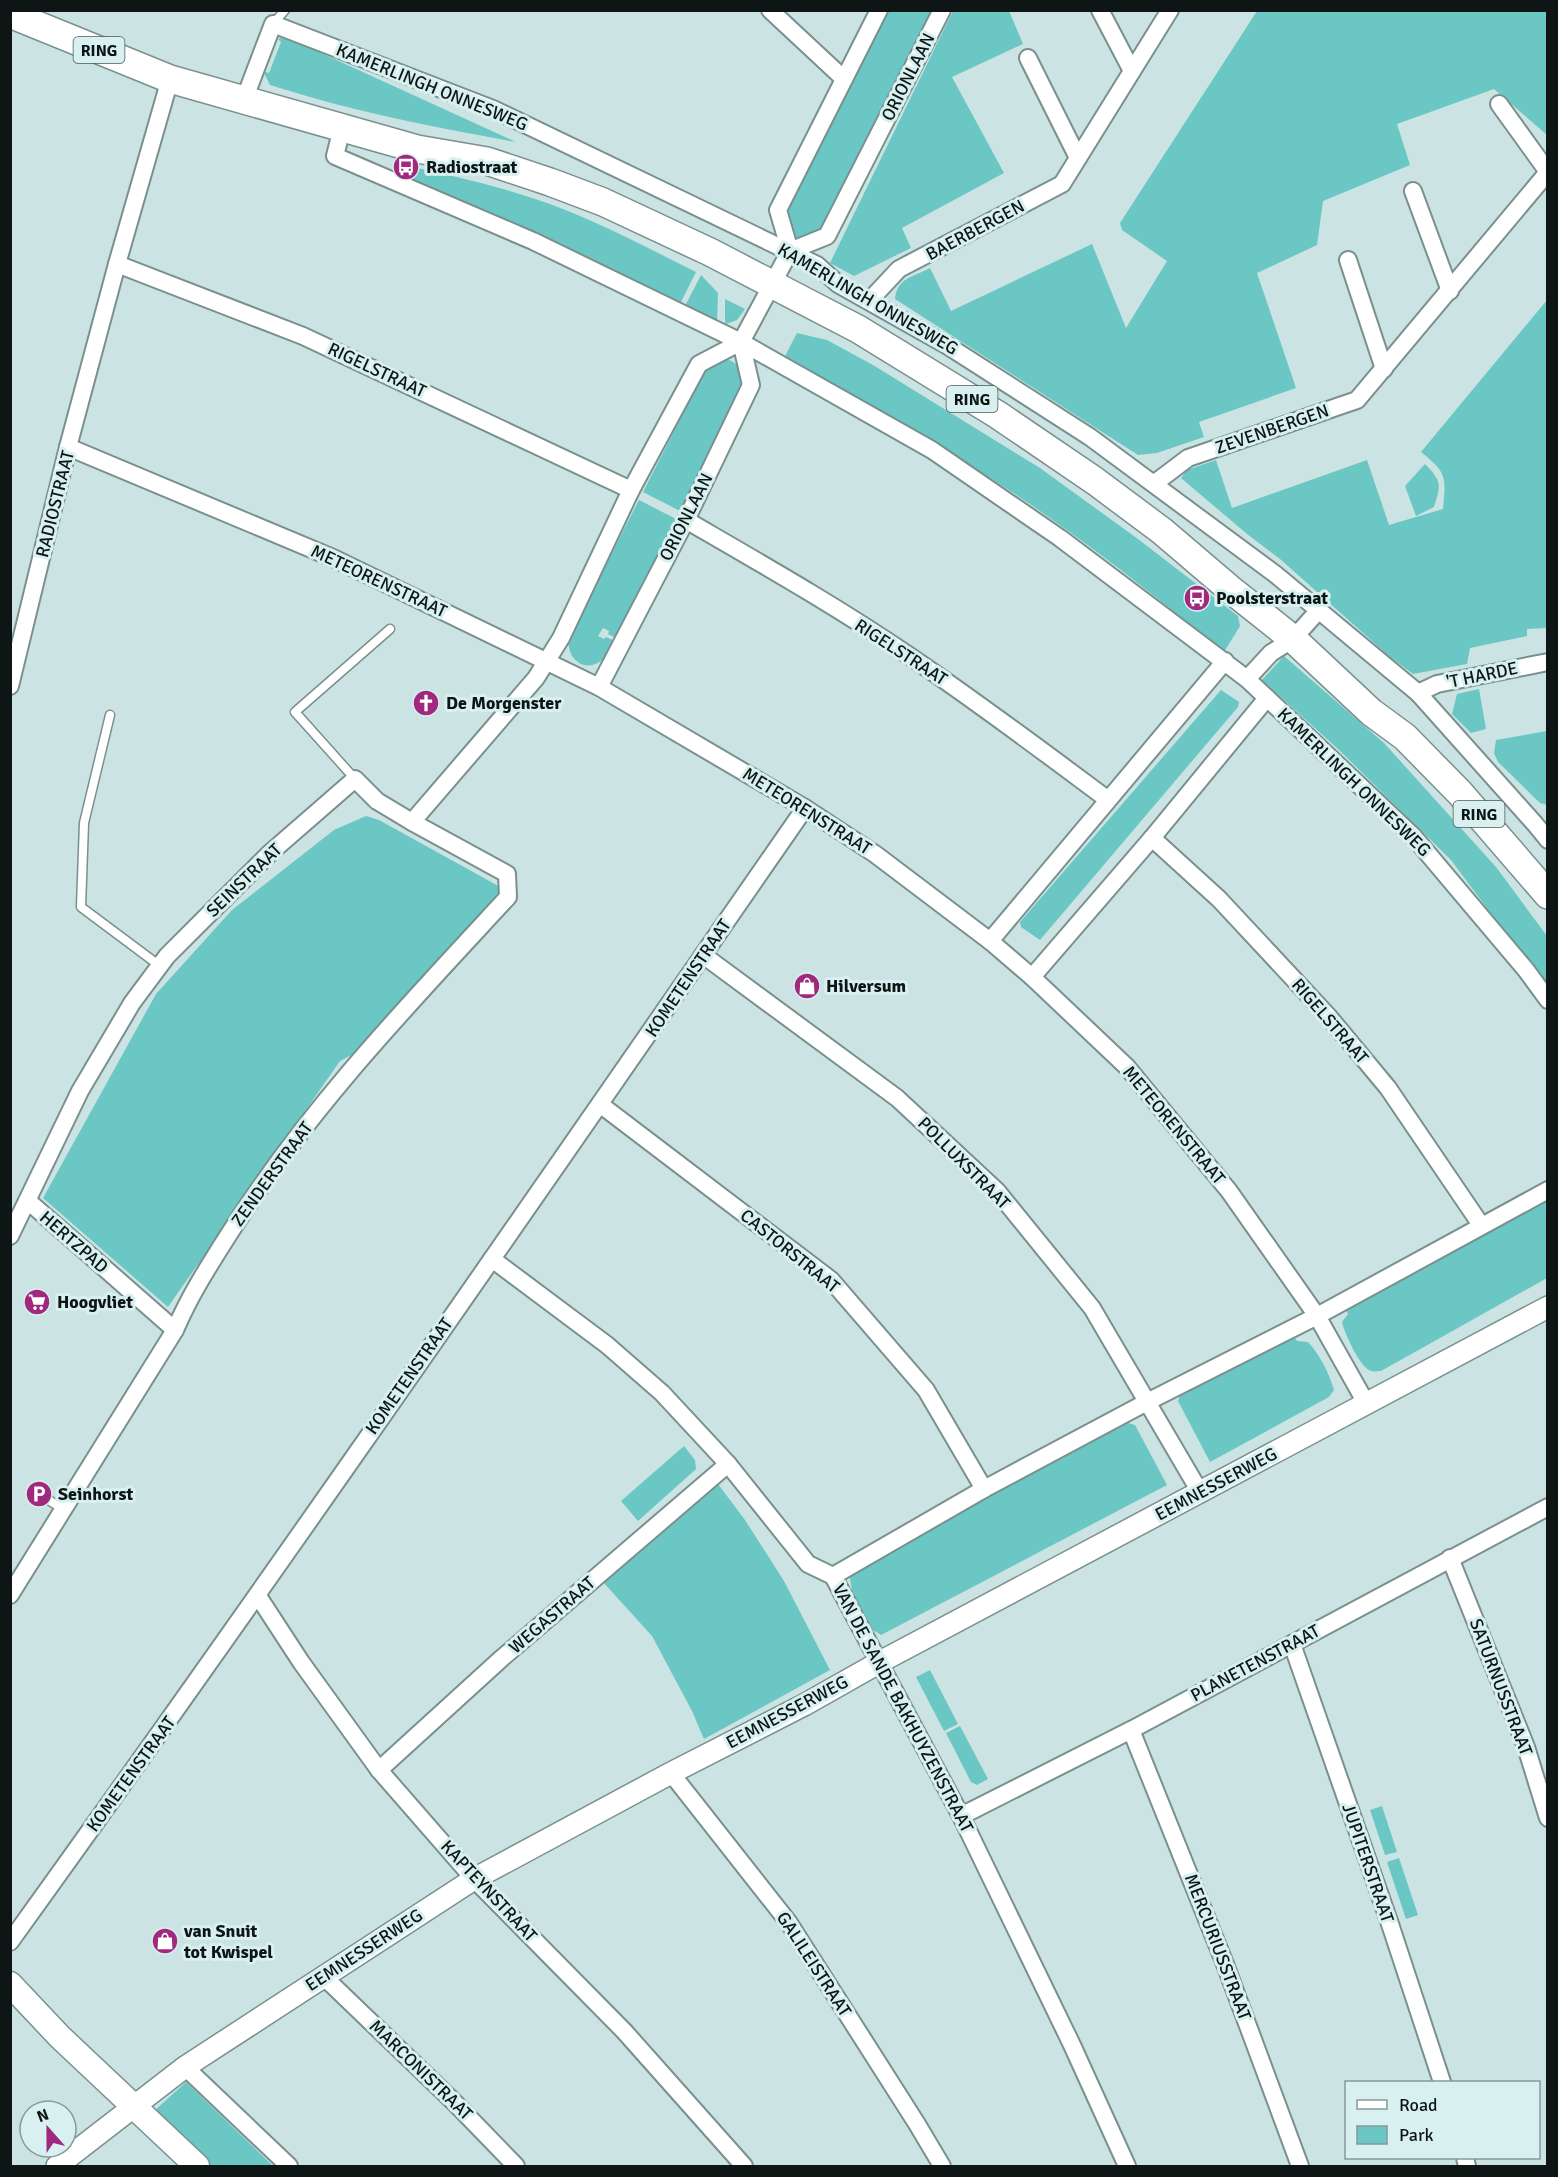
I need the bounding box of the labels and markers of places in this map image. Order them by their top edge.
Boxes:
bus stop icon: Radiostraat [391,152,421,182]
place label: Radiostraat [426,156,518,178]
bus stop icon: Poolsterstraat [1182,583,1212,613]
place label: Poolsterstraat [1216,587,1328,609]
church icon: De Morgenster [411,688,441,718]
place label: De Morgenster [446,692,562,714]
shop icon: Hilversum [792,971,822,1001]
place label: Hilversum [826,975,906,997]
supermarket icon: Hoogvliet [22,1287,52,1317]
place label: Hoogvliet [57,1291,133,1313]
parking icon: Seinhorst [24,1479,54,1509]
place label: Seinhorst [58,1483,133,1505]
place label: van Snuit tot Kwispel [183,1920,273,1963]
shop icon: van Snuit tot Kwispel [150,1926,180,1956]

